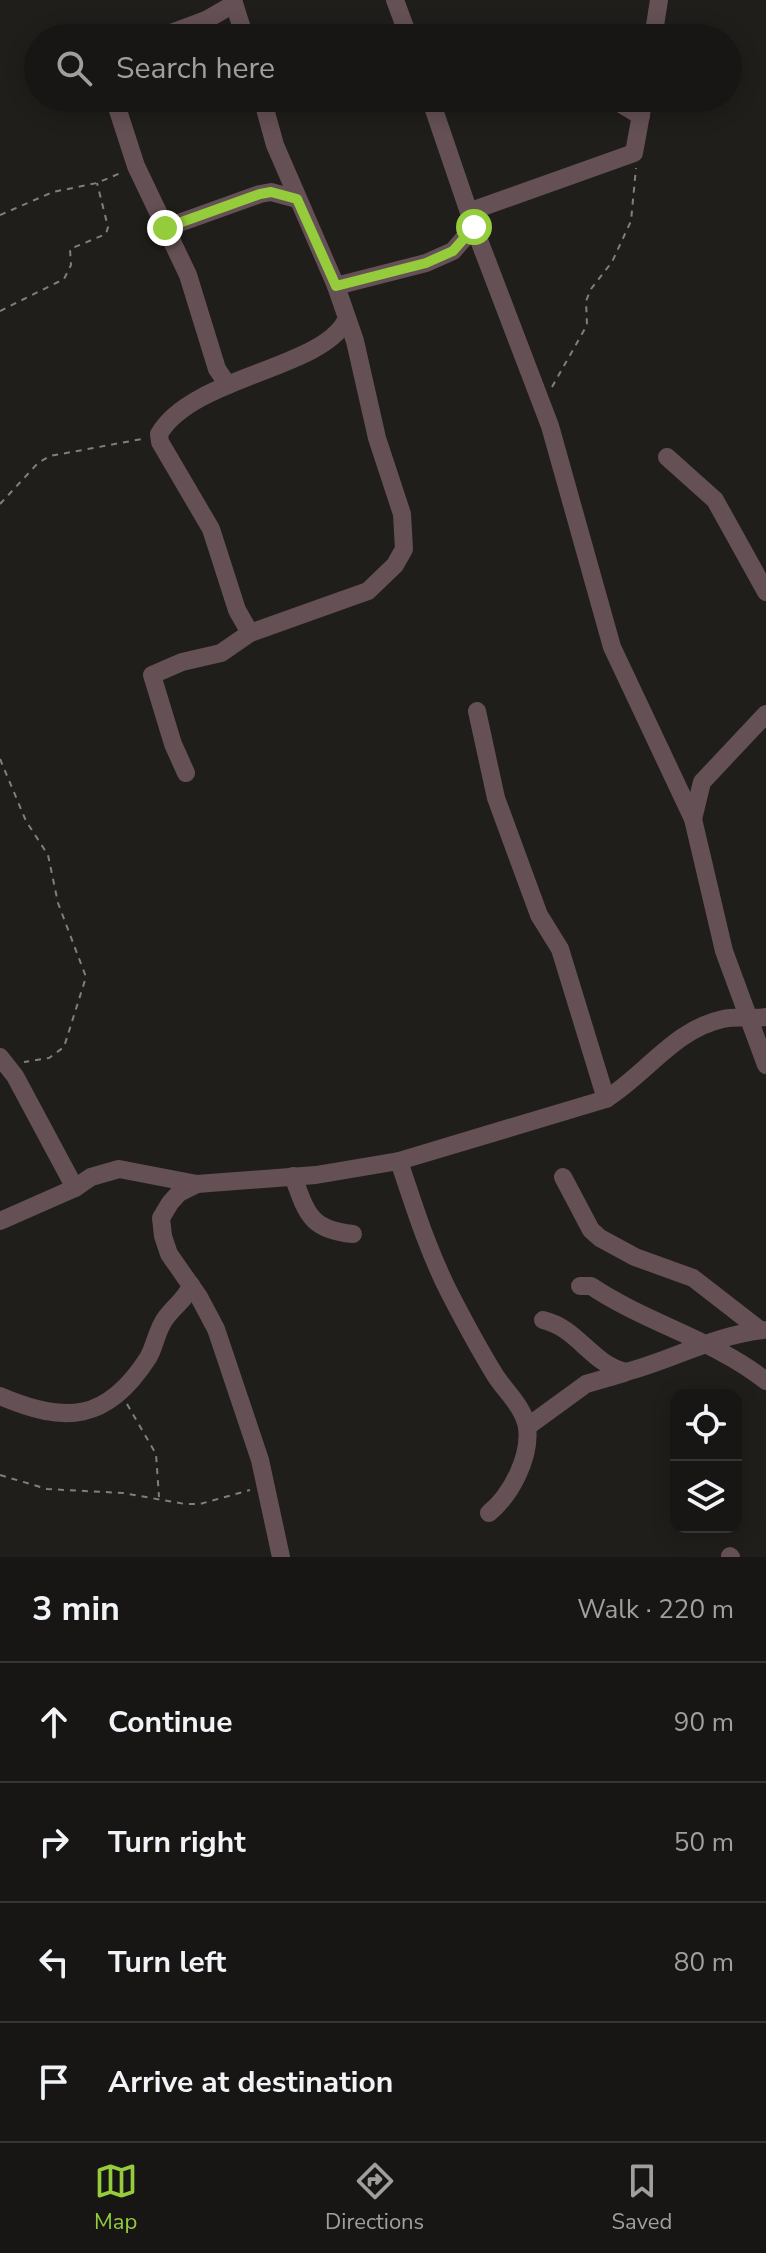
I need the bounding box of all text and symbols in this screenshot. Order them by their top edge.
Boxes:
search box [24,24,742,112]
icon: search [52,46,96,90]
text: Search here [116,48,275,89]
route start [456,209,492,245]
route end [147,210,183,246]
map controls [670,1389,742,1533]
button: locate [670,1389,742,1461]
button: layers [670,1461,742,1533]
text: 3 min [32,1586,120,1632]
text: Walk · 220 m [577,1592,734,1627]
icon: ahead [32,1700,76,1744]
text: Continue [108,1702,233,1743]
text: 90 m [674,1705,734,1740]
icon: right [32,1820,76,1864]
text: Turn right [108,1822,246,1863]
text: 50 m [674,1825,734,1860]
icon: left [32,1940,76,1984]
text: Turn left [108,1942,226,1983]
text: 80 m [674,1945,734,1980]
icon: arrive [32,2060,76,2104]
text: Arrive at destination [108,2062,393,2103]
tab: Map [94,2159,138,2237]
tab: Directions [325,2159,424,2237]
tab: Saved [612,2159,672,2237]

